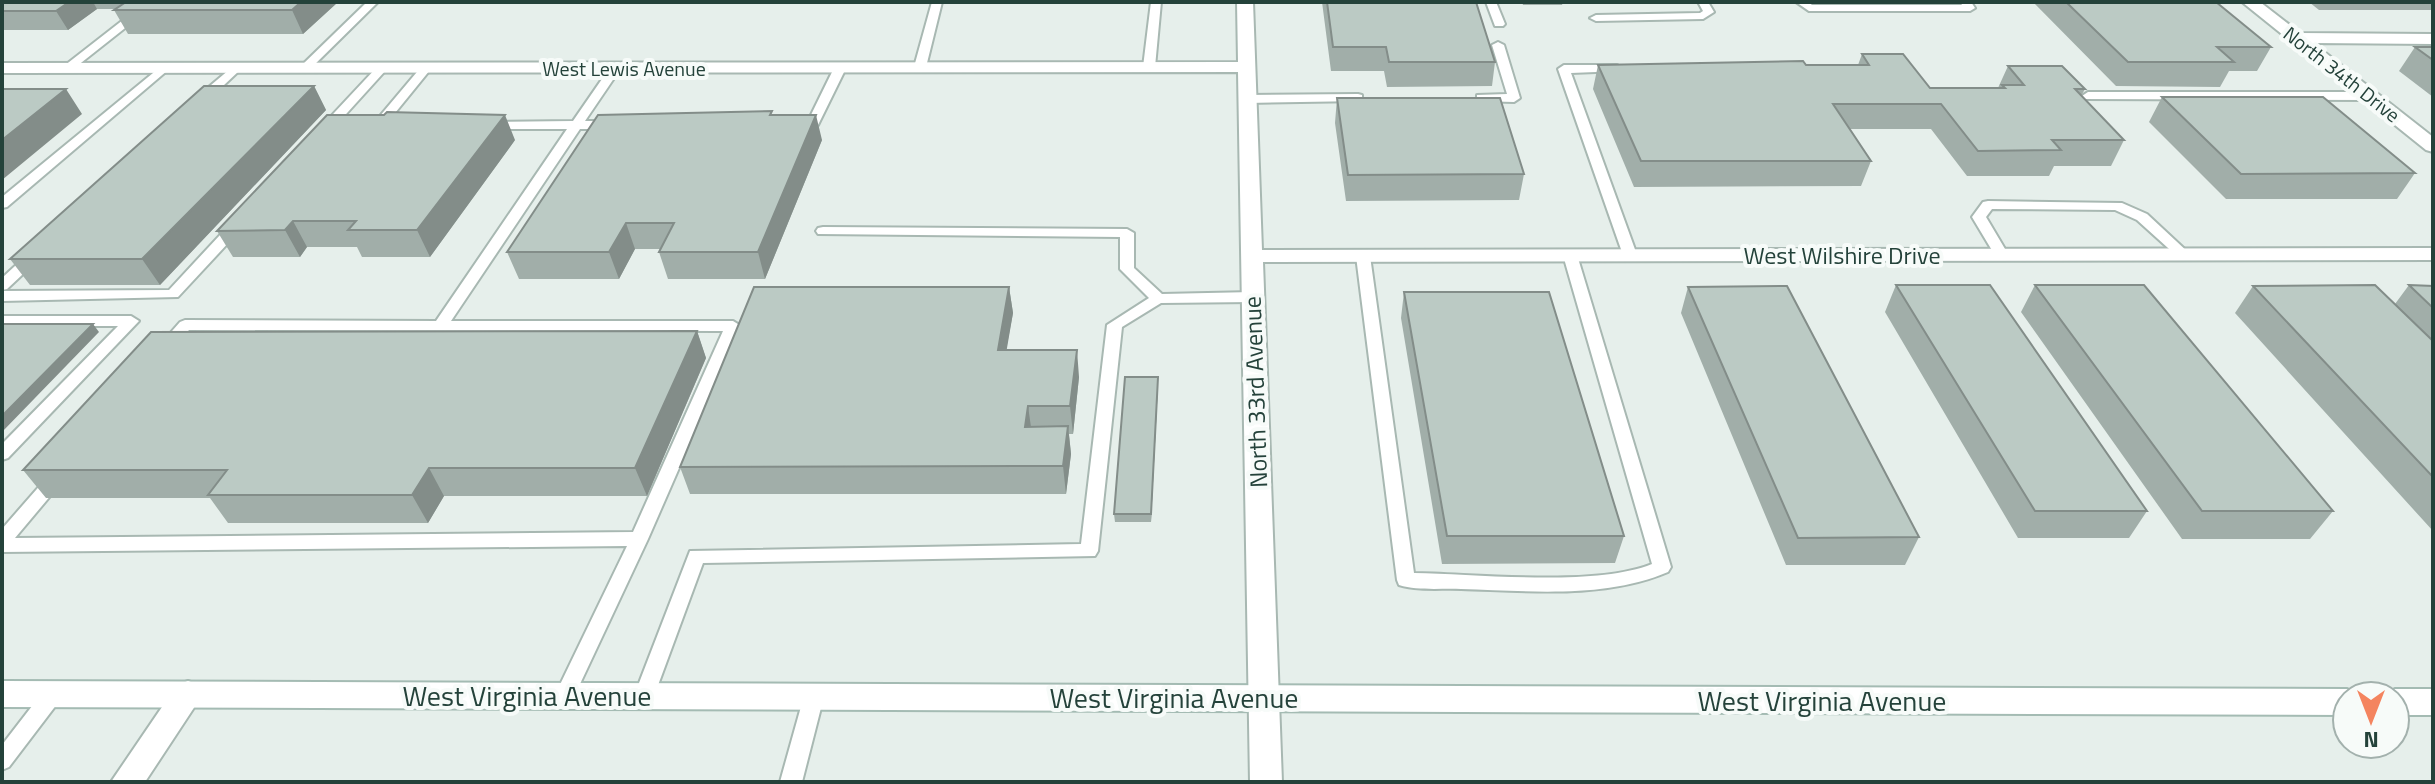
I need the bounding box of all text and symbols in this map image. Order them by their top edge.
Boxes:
street label: North 34th Drive [2277,18,2407,130]
street label: West Lewis Avenue [542,53,706,84]
street label: West Wilshire Drive [1743,237,1941,273]
street label: North 33rd Avenue [1234,296,1276,488]
street label: West Virginia Avenue [403,674,651,717]
street label: West Virginia Avenue [1050,676,1298,719]
street label: West Virginia Avenue [1698,679,1946,722]
north arrow [2331,680,2411,760]
text: N [2363,723,2379,757]

